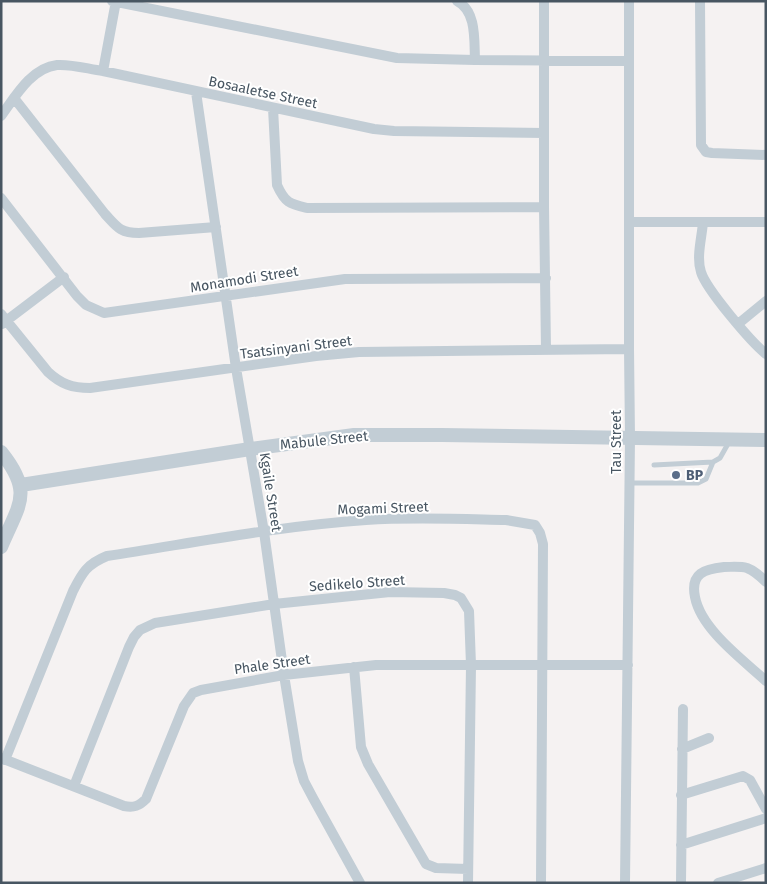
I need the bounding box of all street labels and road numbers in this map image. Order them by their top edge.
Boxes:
street label: Bosaaletse Street [207,73,320,113]
street label: Monamodi Street [189,262,300,296]
street label: Tsatsinyani Street [239,332,354,363]
street label: Tau Street [608,409,625,474]
street label: Mabule Street [279,427,370,454]
street label: Kgaile Street [256,451,285,534]
street label: Mogami Street [337,498,430,519]
street label: Sedikelo Street [308,572,407,595]
street label: Phale Street [233,651,312,678]

